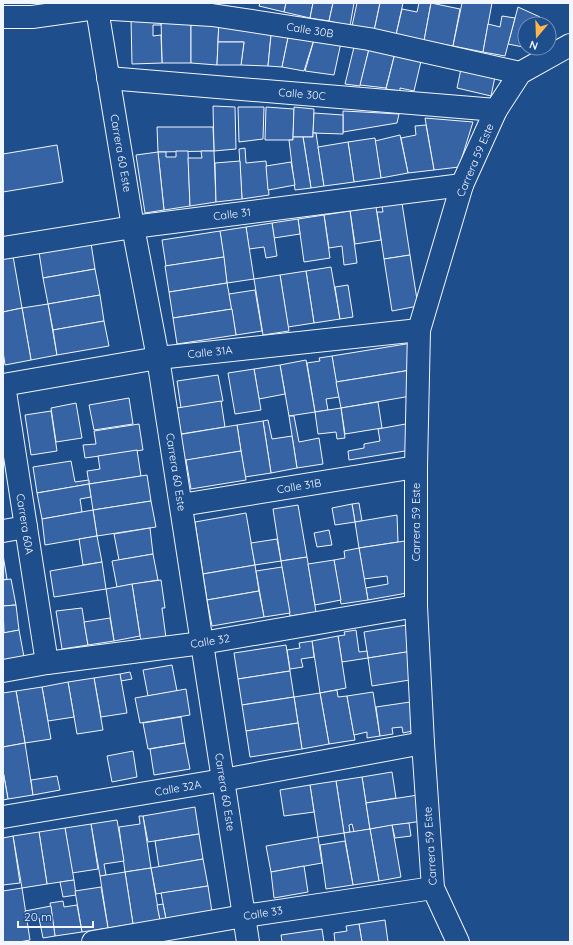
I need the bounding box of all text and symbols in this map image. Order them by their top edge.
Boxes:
north arrow [517,16,557,56]
street label: Calle 30B [285,19,335,41]
text: N [528,38,540,53]
street label: Calle 30C [278,85,326,103]
street label: Carrera 60 Este [107,113,135,193]
street label: Carrera 59 Este [453,121,497,199]
street label: Calle 31 [212,205,252,223]
street label: Calle 31A [187,343,233,361]
street label: Carrera 60 Este [163,432,189,512]
street label: Calle 31B [276,476,322,496]
street label: Carrera 59 Este [409,483,423,561]
street label: Carrera 60A [13,492,37,556]
street label: Calle 32 [189,631,231,651]
street label: Carrera 60 Este [212,752,238,832]
street label: Calle 32A [154,777,202,799]
street label: Carrera 59 Este [420,806,440,886]
scale bar [18,903,93,929]
street label: Calle 33 [242,903,284,923]
text: 20 m [24,909,52,924]

